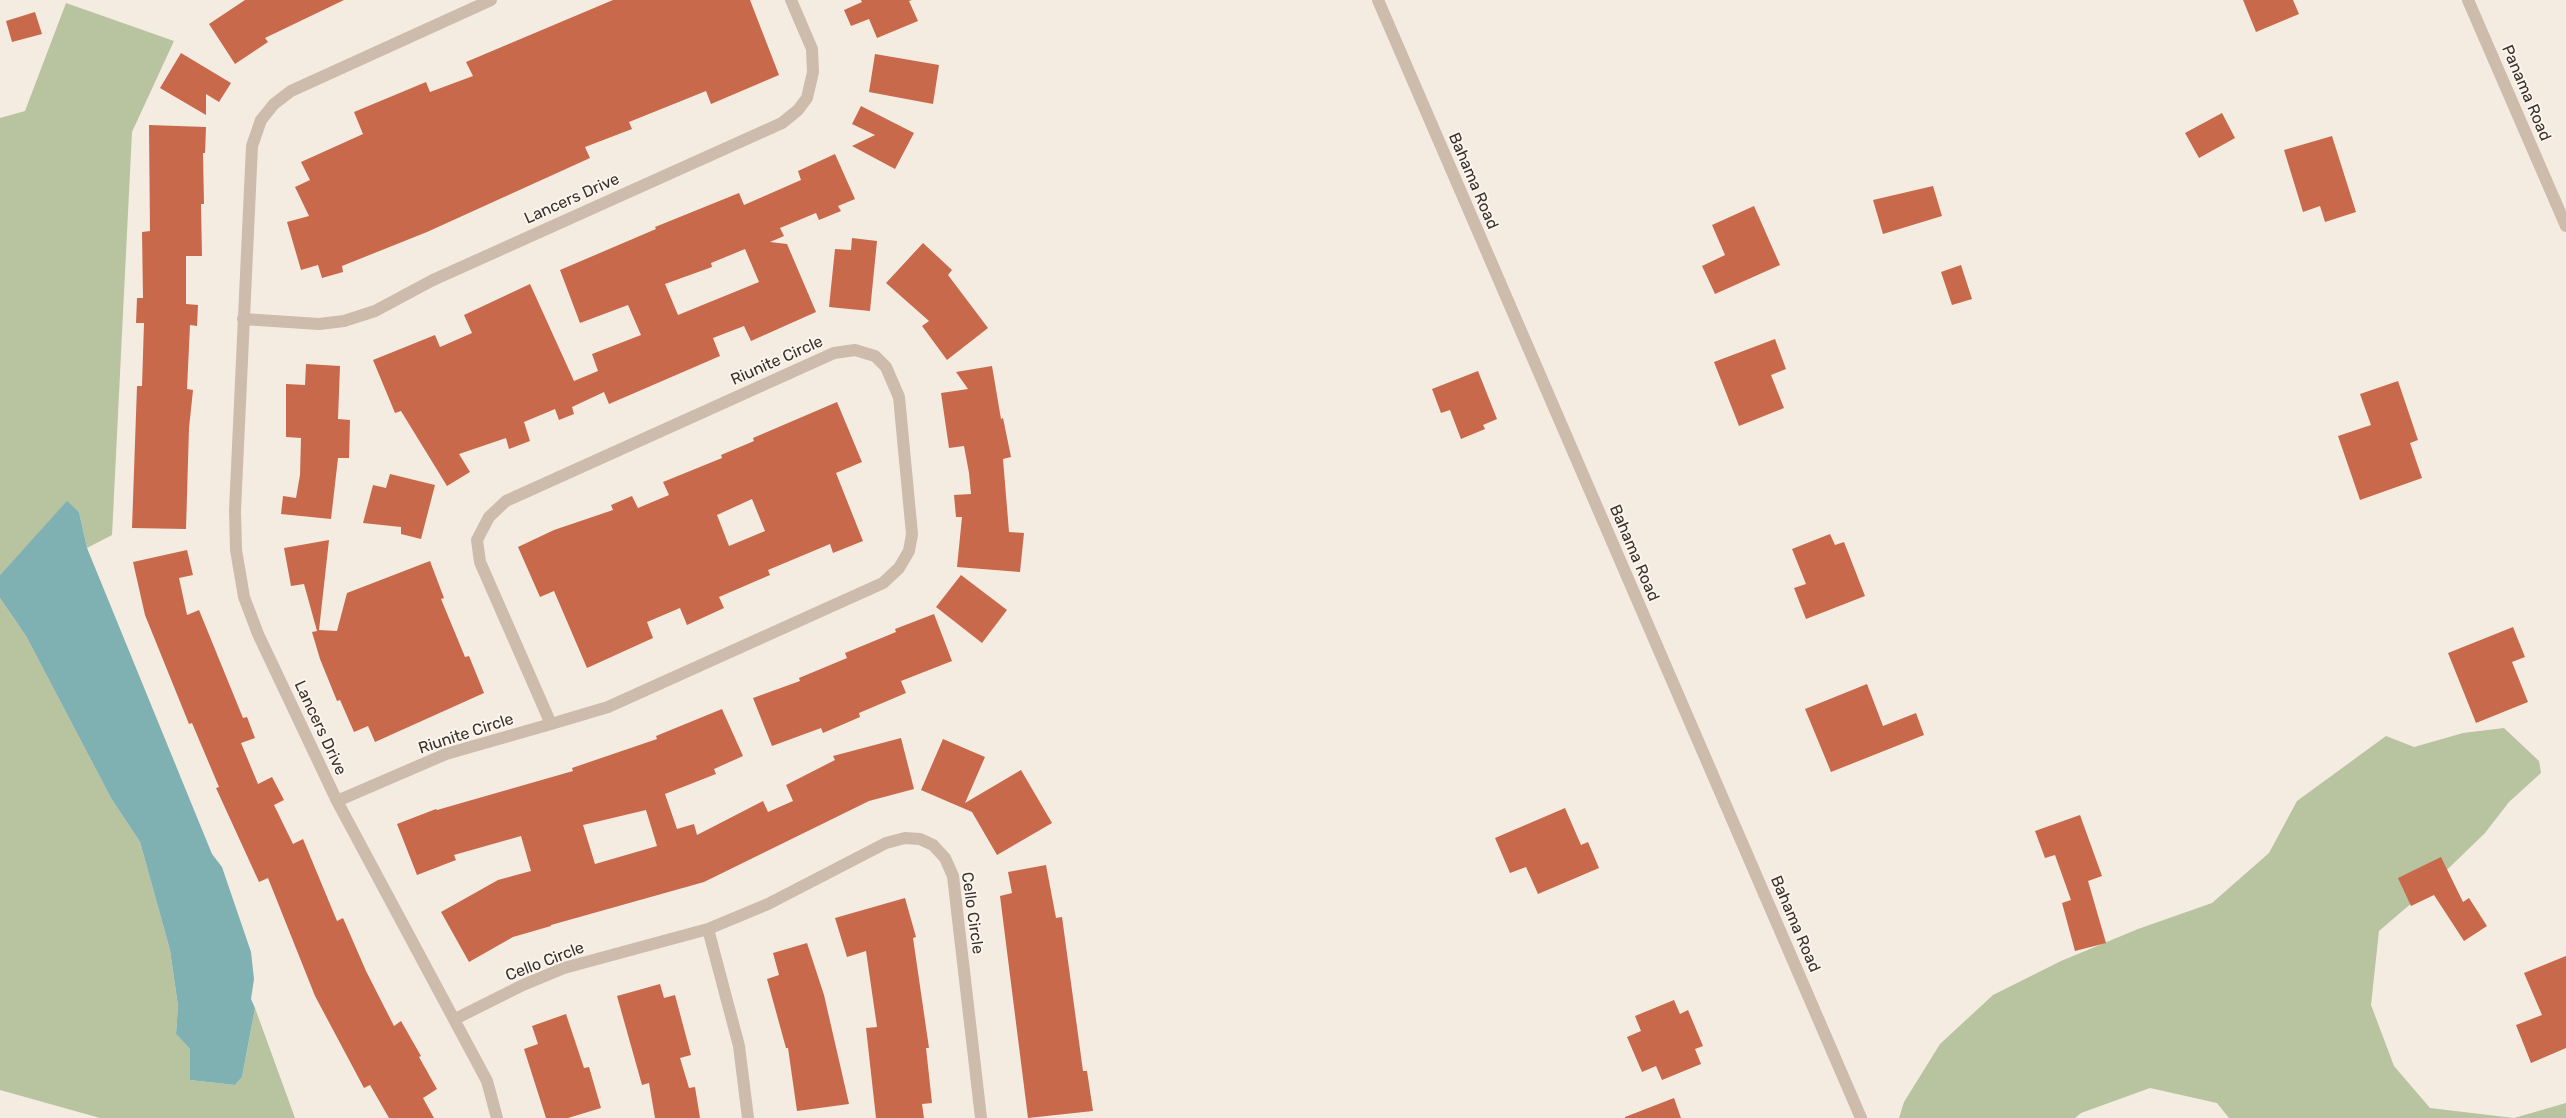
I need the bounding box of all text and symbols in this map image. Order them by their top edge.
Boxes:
street label: Panama Road [2497,42,2555,144]
street label: Bahama Road [1444,130,1502,232]
street label: Lancers Drive [522,169,622,229]
street label: Riunite Circle [728,332,826,390]
street label: Bahama Road [1605,502,1663,604]
street label: Lancers Drive [290,678,350,778]
street label: Riunite Circle [416,710,516,758]
street label: Cello Circle [957,871,987,955]
street label: Bahama Road [1766,873,1824,975]
street label: Cello Circle [503,938,587,986]

